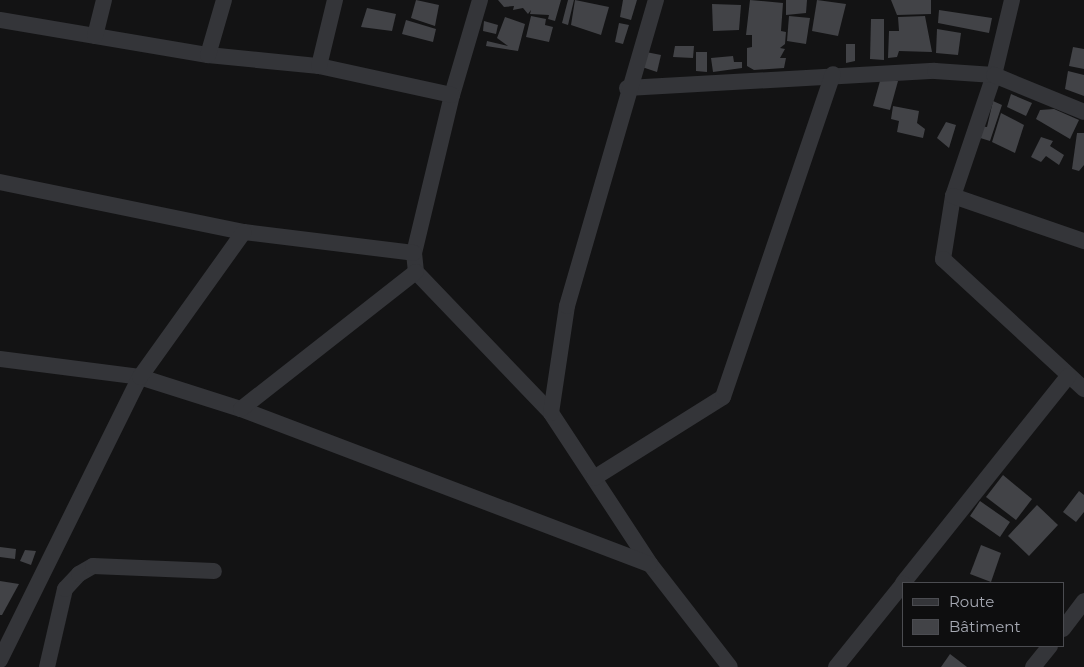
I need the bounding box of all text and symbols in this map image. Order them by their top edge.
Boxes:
legend [902,582,1064,647]
text: Route [949,592,994,611]
text: Bâtiment [949,617,1021,636]

